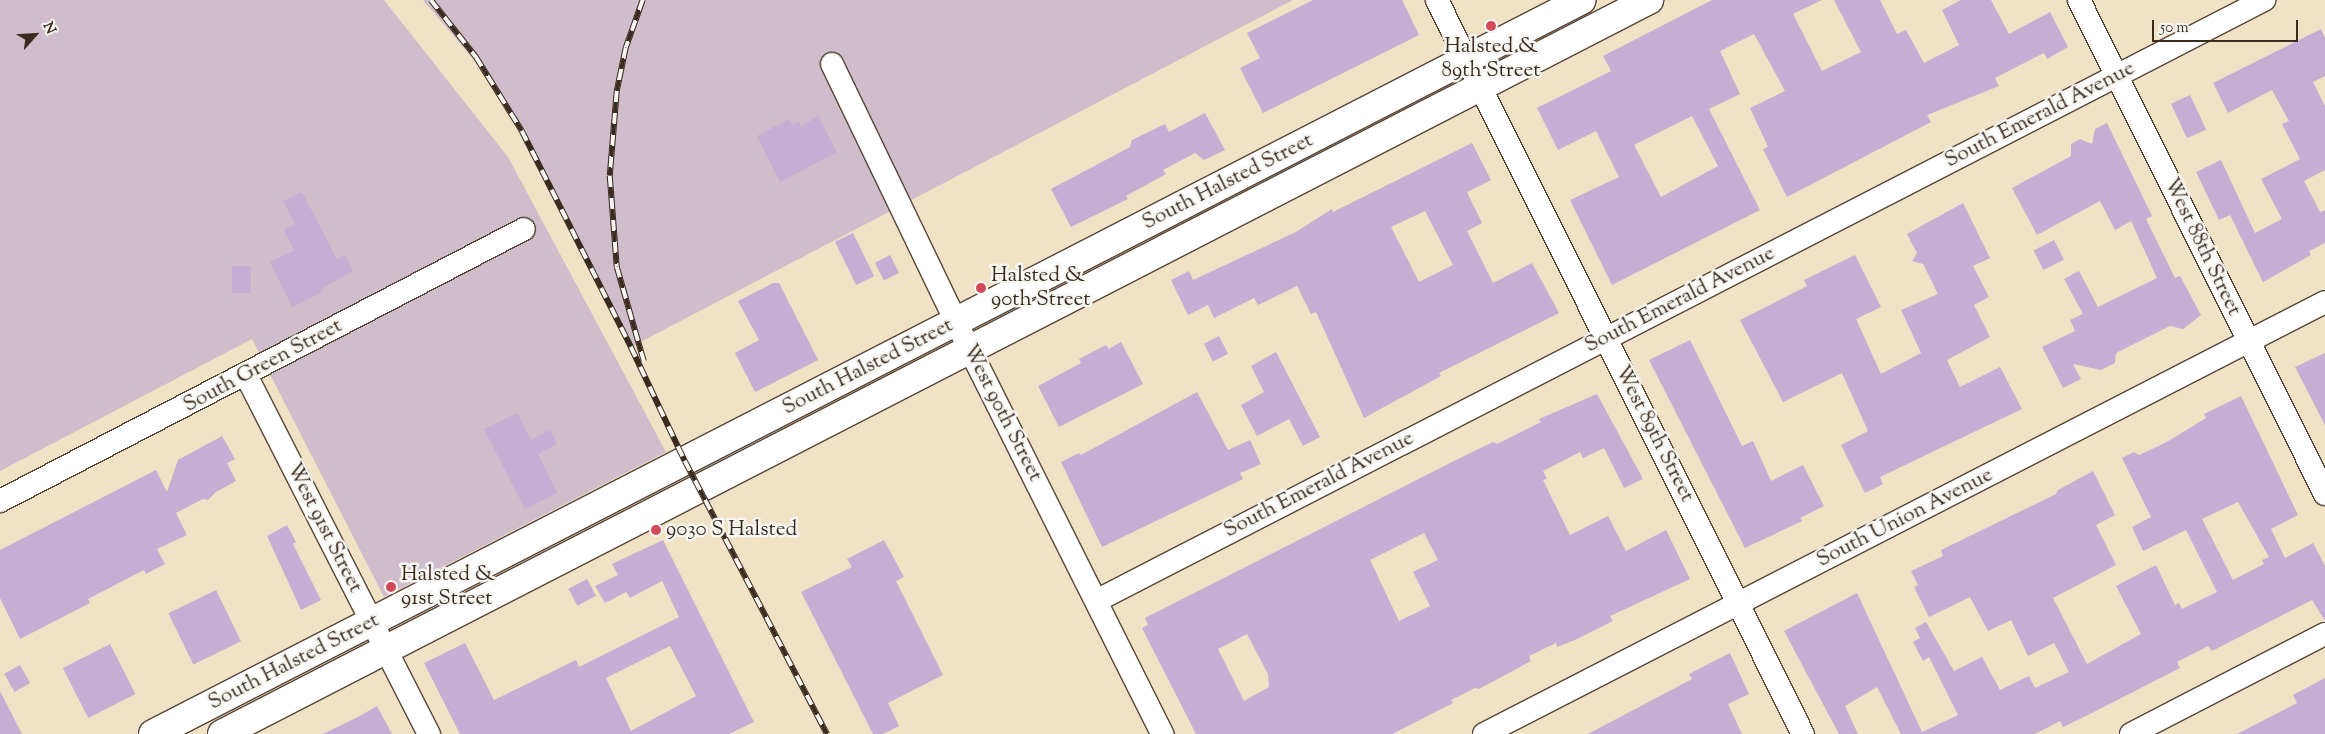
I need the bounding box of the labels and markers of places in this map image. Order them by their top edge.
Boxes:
marker: Halsted & 89th Street [1485,20,1497,32]
place label: Halsted & 89th Street [1442,34,1540,84]
place label: Halsted & 90th Street [991,263,1090,313]
marker: Halsted & 90th Street [975,282,987,294]
place label: 9030 S Halsted [666,517,797,543]
marker: 9030 S Halsted [650,524,662,536]
place label: Halsted & 91st Street [401,562,495,612]
marker: Halsted & 91st Street [385,581,397,593]

